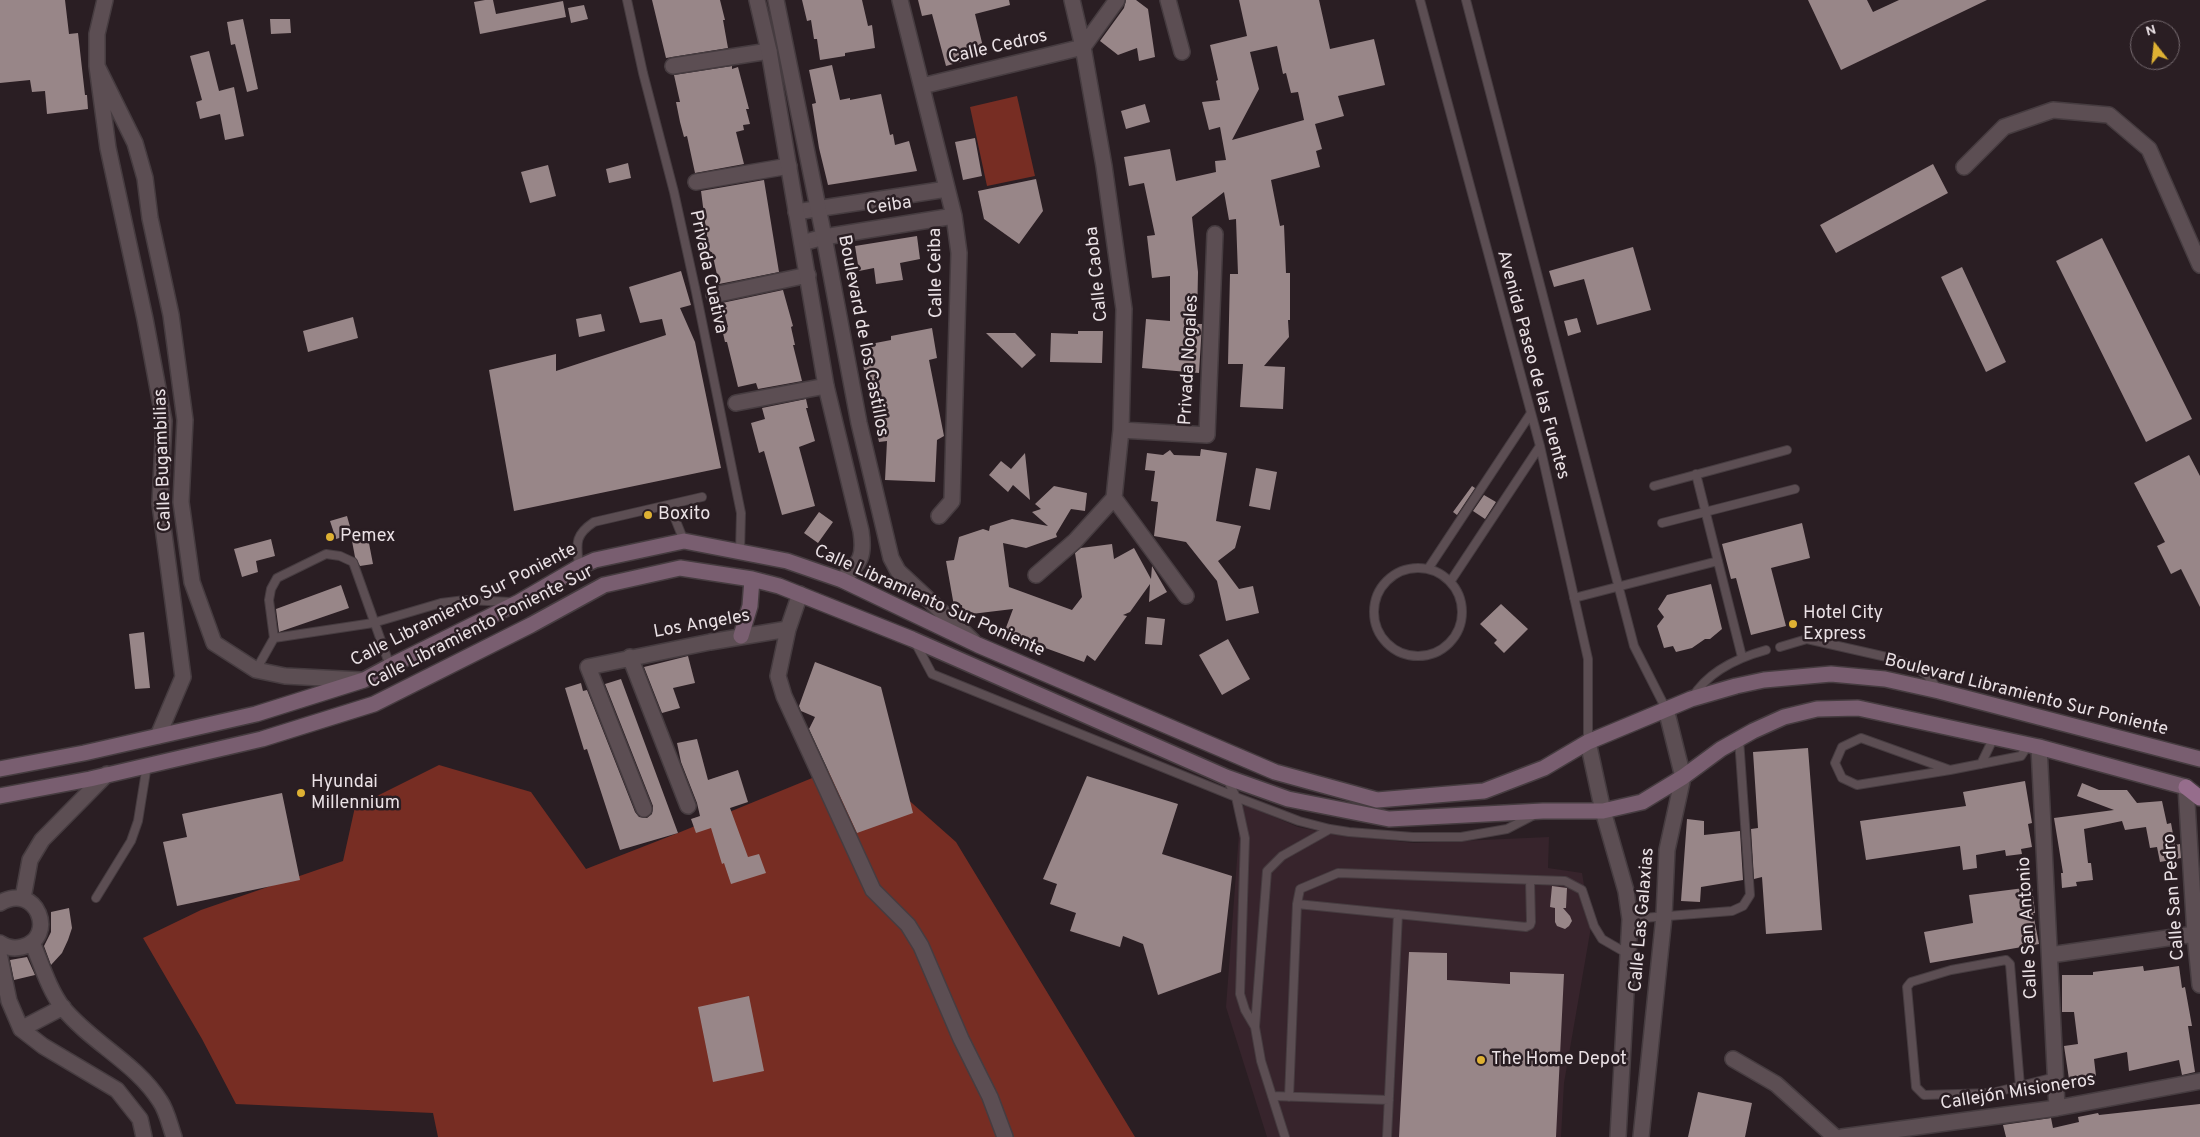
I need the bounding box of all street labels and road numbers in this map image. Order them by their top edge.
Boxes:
street label: Calle Cedros [946,26,1050,70]
street label: Ceiba [865,193,913,221]
street label: Privada Cuativa [683,208,731,336]
street label: Calle Caoba [1082,225,1114,323]
street label: Calle Ceiba [925,228,949,318]
street label: Boulevard de los Castillos [832,233,892,439]
street label: Avenida Paseo de las Fuentes [1491,248,1573,482]
street label: Privada Nogales [1176,294,1204,426]
street label: Calle Bugambilias [151,388,177,532]
street label: Calle Libramiento Sur Poniente [348,540,580,672]
street label: Calle Libramiento Sur Poniente [810,541,1048,663]
street label: Calle Libramiento Poniente Sur [365,562,597,694]
street label: Los Angeles [652,606,752,644]
street label: Boulevard Libramiento Sur Poniente [1882,650,2170,742]
street label: Calle San Pedro [2160,833,2190,961]
street label: Calle Las Galaxias [1626,847,1660,993]
street label: Calle San Antonio [2014,856,2044,1000]
street label: Callejón Misioneros [1939,1070,2097,1116]

